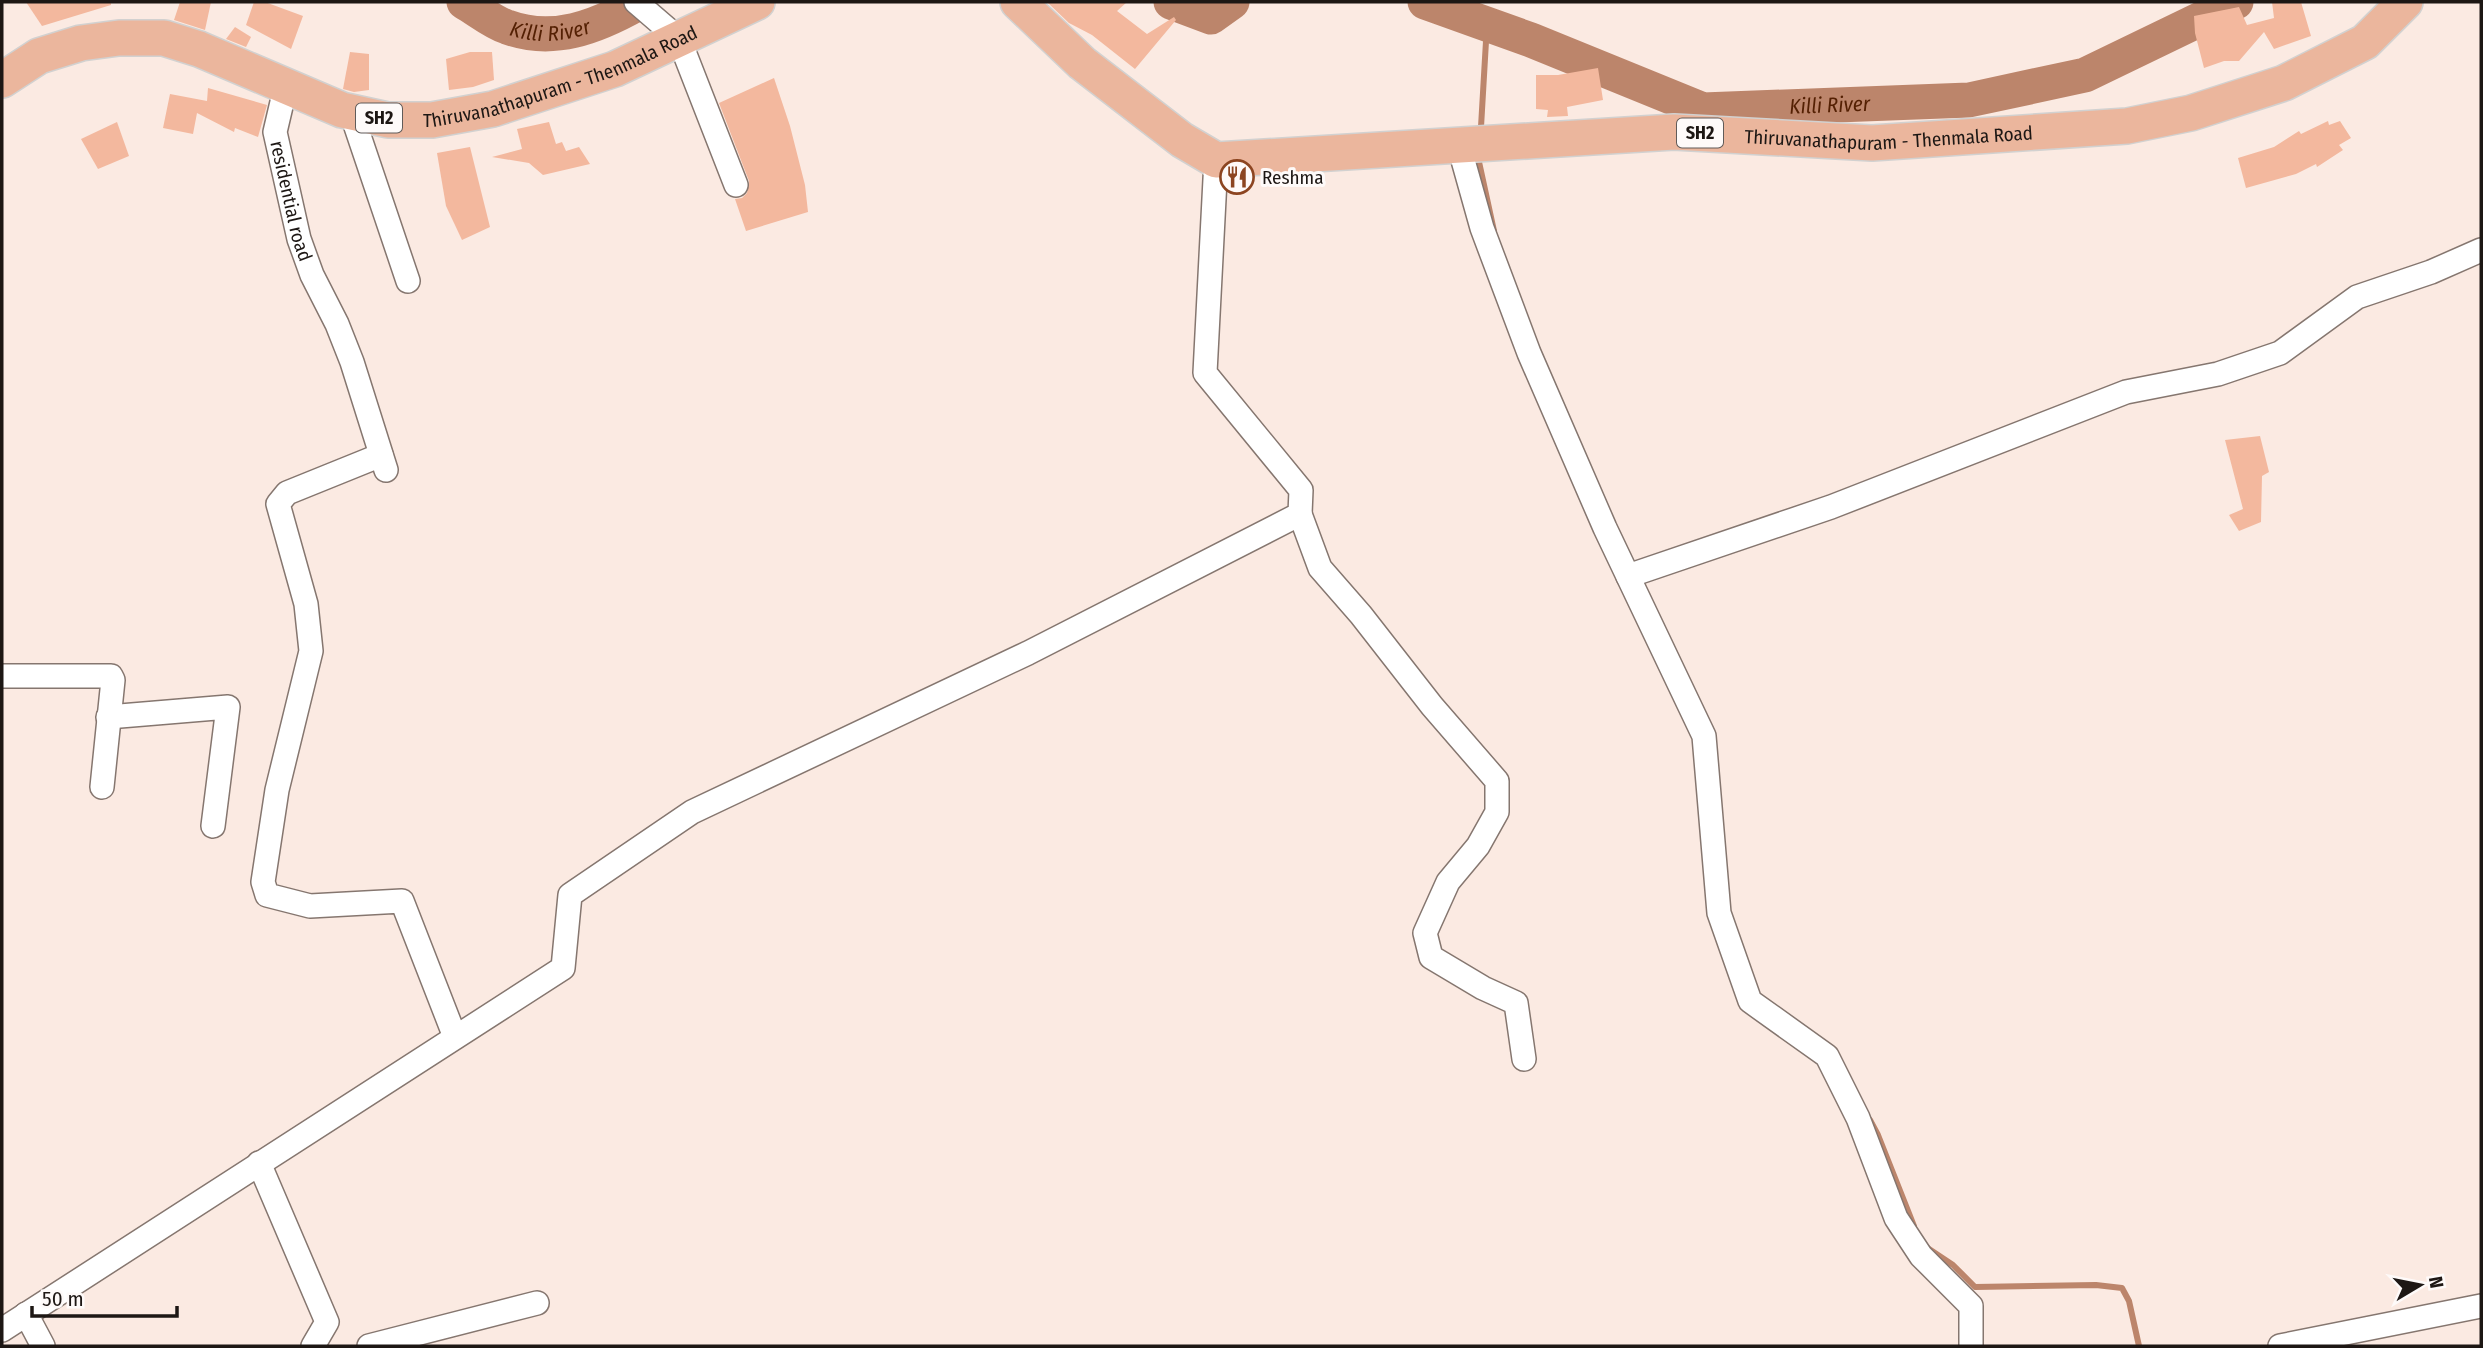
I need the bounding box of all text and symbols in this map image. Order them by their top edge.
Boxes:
water label: Killi River [507,13,595,47]
street label: Thiruvanathapuram - Thenmala Road [423,20,701,132]
water label: Killi River [1789,91,1871,120]
road number: SH2 [356,104,402,132]
road number: SH2 [1677,118,1723,148]
street label: Thiruvanathapuram - Thenmala Road [1744,121,2034,155]
street label: residential road [266,138,317,264]
restaurant icon: Reshma [1218,158,1256,196]
place label: Reshma [1262,166,1324,189]
north arrow [2385,1250,2455,1320]
scale bar [32,1274,177,1318]
text: N [2424,1275,2449,1290]
text: 50 m [42,1286,84,1312]

